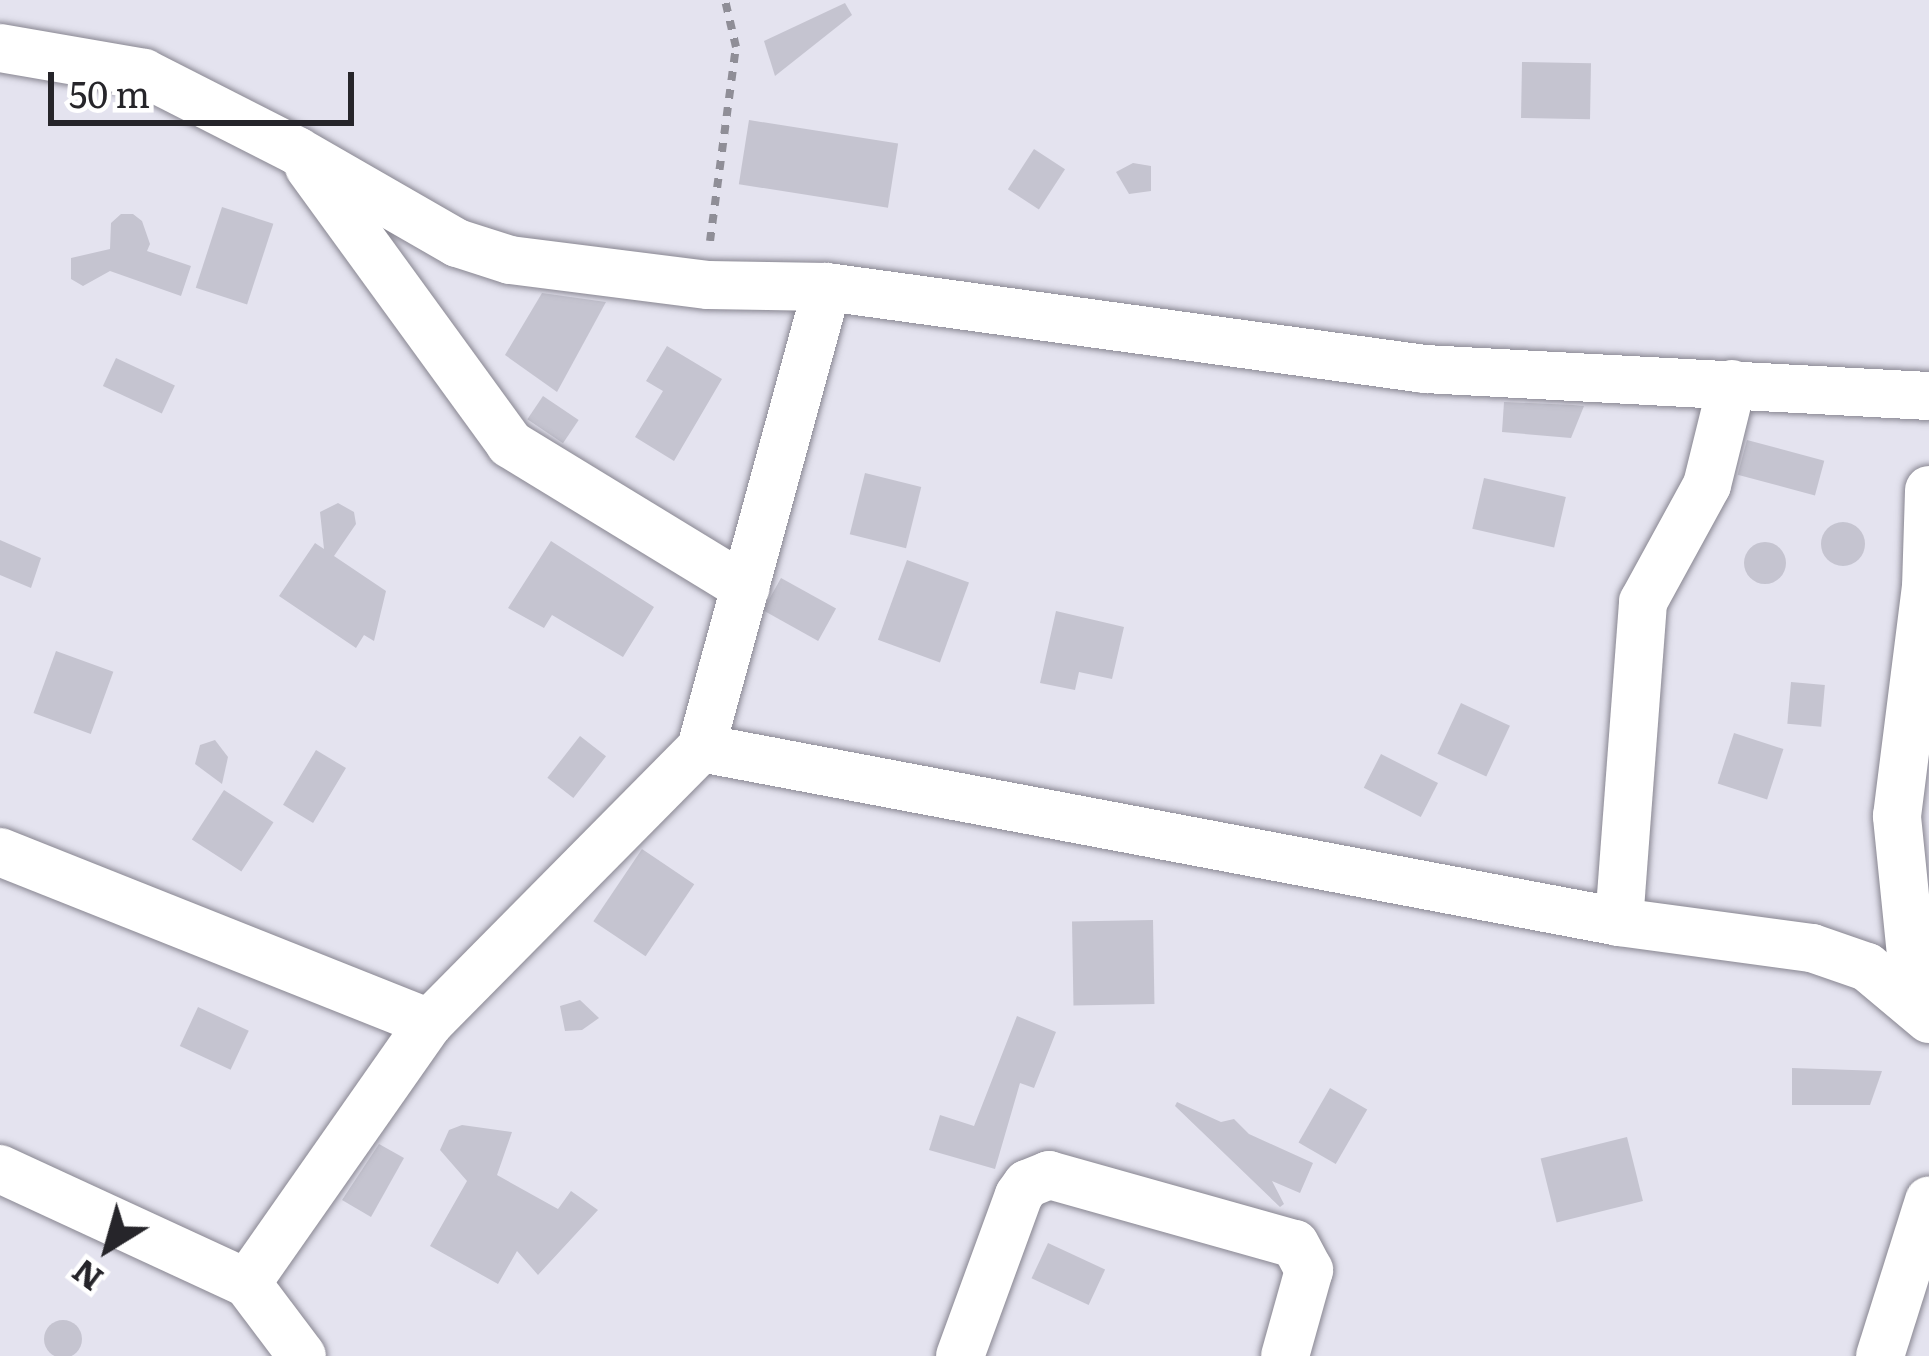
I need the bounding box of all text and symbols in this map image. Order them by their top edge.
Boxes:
scale bar [54,48,360,122]
text: 50 m [69,66,150,119]
north arrow [48,1188,168,1308]
text: N [60,1249,112,1305]

